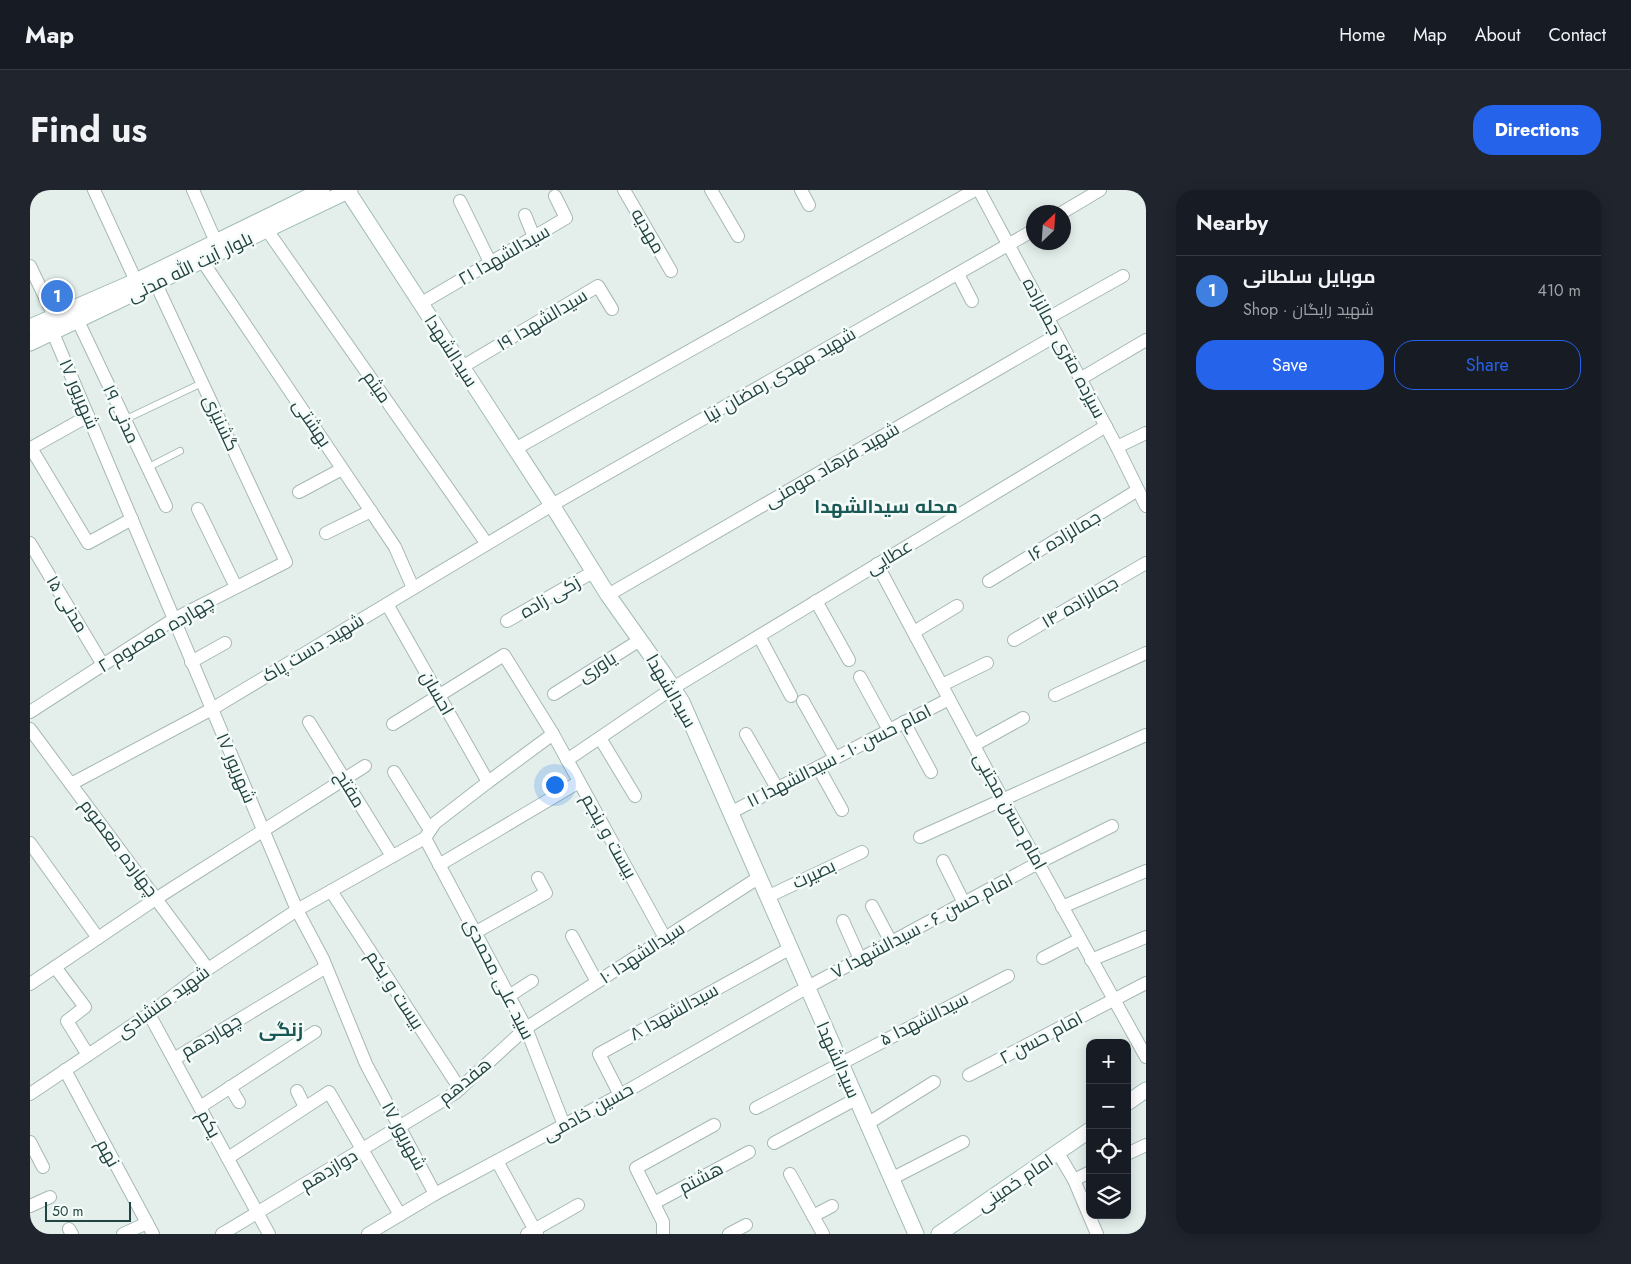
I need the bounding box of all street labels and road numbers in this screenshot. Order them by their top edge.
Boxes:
street label: مهدیه [625,204,671,258]
street label: سیدالشهدا ۲۱ [453,218,555,292]
street label: بلوار آیت الله مدنی [123,225,257,309]
street label: سیزده متری جمالزاده [1016,273,1112,423]
street label: سیدالشهدا ۱۹ [492,283,592,357]
street label: سیدالشهدا [418,310,484,392]
street label: شهید مهدی رمضان نیا [699,321,861,429]
street label: ۱۷ شهریور [53,355,105,433]
street label: میثم [357,366,397,408]
street label: مدنی ۱۹ [96,380,146,448]
street label: گشنیزی [197,390,245,456]
street label: بهشتی [286,394,338,452]
street label: شهید فرهاد مومنی [760,416,904,514]
street label: جمالزاده ۱۶ [1022,504,1106,568]
street label: عطایی [861,533,917,581]
street label: زکی زاده [515,569,585,625]
street label: مدنی ۱۵ [40,570,94,638]
street label: جمالزاده ۱۴ [1037,570,1123,634]
street label: چهارده معصوم ۲ [93,589,219,679]
street label: شهید دست پاک [257,607,369,689]
street label: یاوری [573,645,621,689]
street label: سیدالشهدا [639,649,703,733]
street label: احسان [414,666,460,720]
street label: امام حسن ۱۰ - سیدالشهدا ۱۱ [742,698,936,814]
street label: ۱۷ شهریور [210,729,262,807]
street label: امام حسن مجتبی [967,748,1053,874]
street label: مفتح [328,765,372,813]
street label: بیست و پنجم [575,789,643,883]
street label: چهارده معصوم [74,794,164,902]
street label: بصیرت [788,853,840,895]
street label: امام حسن ۶ - سیدالشهدا ۷ [826,867,1018,985]
street label: سید علی محمدی [457,914,541,1044]
street label: سیدالشهدا ۱۰ [594,916,690,990]
street label: بیست و یکم [360,945,430,1035]
street label: شهید منشادی [111,959,215,1045]
street label: سیدالشهدا ۸ [625,977,723,1047]
street label: سیدالشهدا ۵ [875,985,973,1053]
street label: امام حسن ۲ [995,1005,1087,1071]
street label: چهاردهم [176,1008,246,1064]
street label: سیدالشهدا [810,1018,866,1102]
street label: هفدهم [433,1051,497,1111]
street label: حسین خادمی [538,1076,638,1148]
street label: ۱۷ شهریور [375,1097,433,1175]
street label: یکم [191,1105,227,1143]
street label: نهم [90,1134,126,1172]
street label: دوازدهم [295,1143,363,1197]
street label: امام خمینی [972,1148,1058,1218]
street label: هشتم [674,1155,728,1201]

